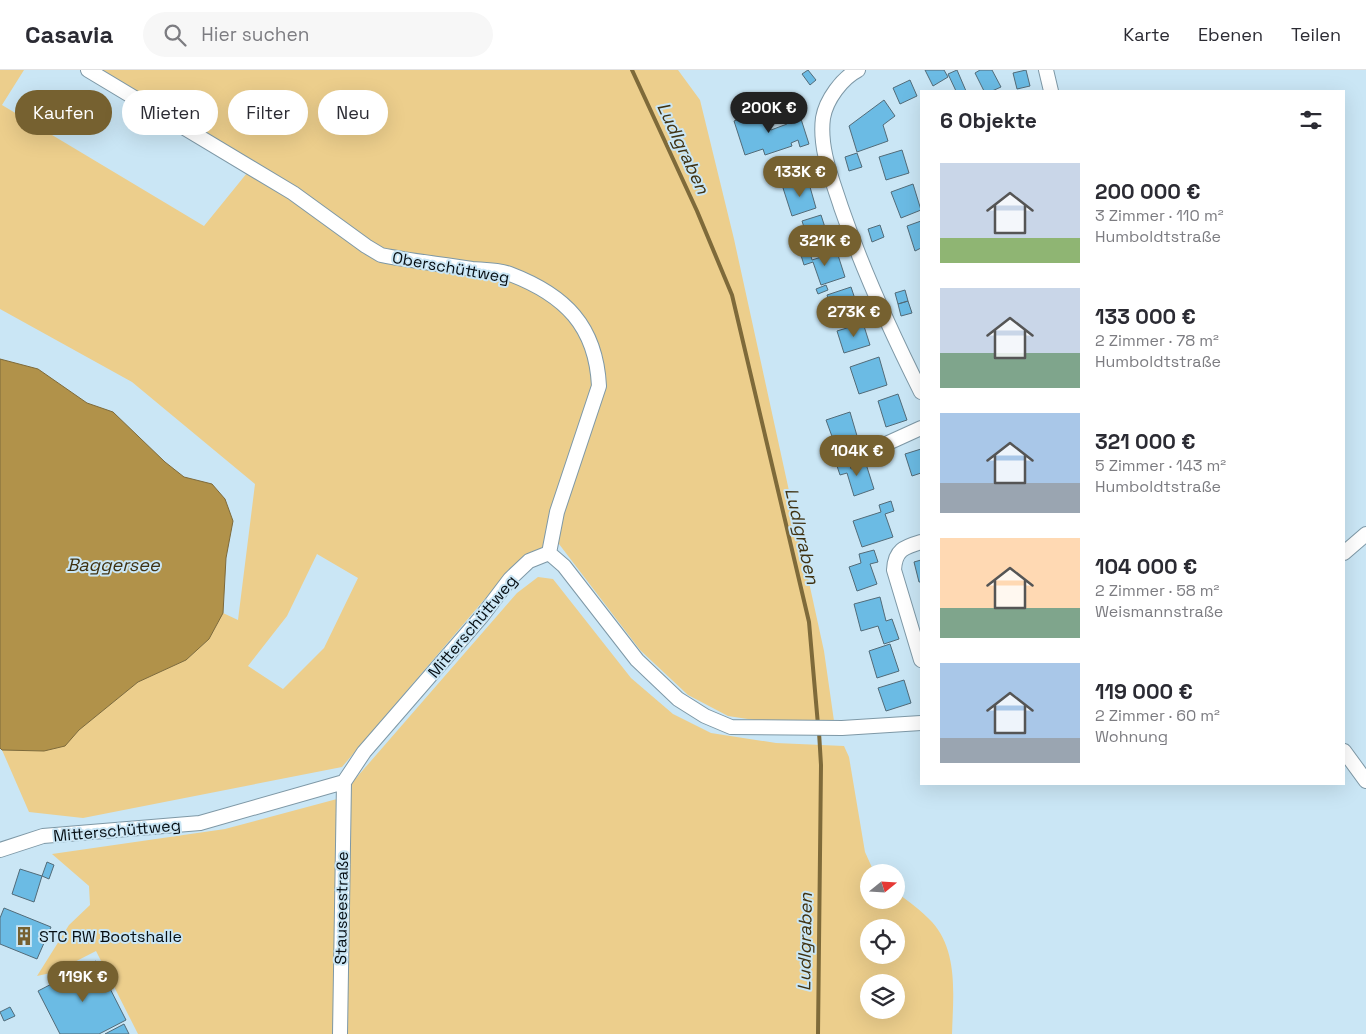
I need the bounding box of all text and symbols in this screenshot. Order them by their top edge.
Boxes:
search box [143,12,493,57]
text: Casavia [25,19,113,50]
icon: search [161,21,189,49]
text: Hier suchen [201,22,309,47]
text: Karte [1123,23,1170,46]
text: Ebenen [1198,23,1263,46]
text: Teilen [1291,23,1341,46]
chip: Kaufen [15,90,112,135]
chip: Mieten [122,90,218,135]
chip: Filter [228,90,308,135]
chip: Neu [318,90,388,135]
pin: 200K € [728,92,810,134]
text: 200K € [741,97,797,118]
water label: Ludlgraben [652,98,715,198]
icon: filters [1297,106,1325,134]
text: 6 Objekte [940,107,1037,134]
pin: 133K € [759,156,841,198]
text: 133K € [774,161,826,182]
text: 200 000 € [1095,178,1200,205]
icon: home [980,183,1040,243]
text: 3 Zimmer · 110 m² [1095,205,1224,226]
pin: 321K € [784,224,866,267]
text: Humboldtstraße [1095,226,1221,247]
text: 321K € [799,230,851,251]
street label: Oberschüttweg [391,247,511,288]
pin: 273K € [813,296,895,338]
text: 273K € [828,301,880,322]
text: 133 000 € [1095,303,1196,330]
icon: home [980,308,1040,368]
text: 2 Zimmer · 78 m² [1095,330,1219,351]
text: Humboldtstraße [1095,351,1221,372]
text: 321 000 € [1095,428,1195,455]
icon: home [980,433,1040,493]
pin: 104K € [816,434,898,477]
text: 104K € [831,440,883,461]
text: 5 Zimmer · 143 m² [1095,455,1226,476]
text: Humboldtstraße [1095,476,1221,497]
water label: Ludlgraben [780,485,825,587]
water label: Baggersee [66,553,161,576]
text: 104 000 € [1095,553,1197,580]
icon: home [980,558,1040,618]
street label: Mitterschüttweg [423,571,522,682]
text: 2 Zimmer · 58 m² [1095,580,1219,601]
text: Weismannstraße [1095,601,1223,622]
text: 119 000 € [1095,678,1193,705]
icon: home [980,683,1040,743]
text: 2 Zimmer · 60 m² [1095,705,1220,726]
text: Wohnung [1095,726,1168,747]
street label: Mitterschüttweg [52,814,182,847]
street label: Stauseestraße [330,851,353,965]
north arrow [860,864,905,909]
map controls [860,864,905,1019]
water label: Ludlgraben [792,892,817,991]
button: locate [860,919,905,964]
building icon: STC RW Bootshalle [13,925,35,947]
place label: STC RW Bootshalle [39,926,182,947]
pin: 119K € [42,960,124,1003]
text: 119K € [58,966,108,987]
button: layers [860,974,905,1019]

